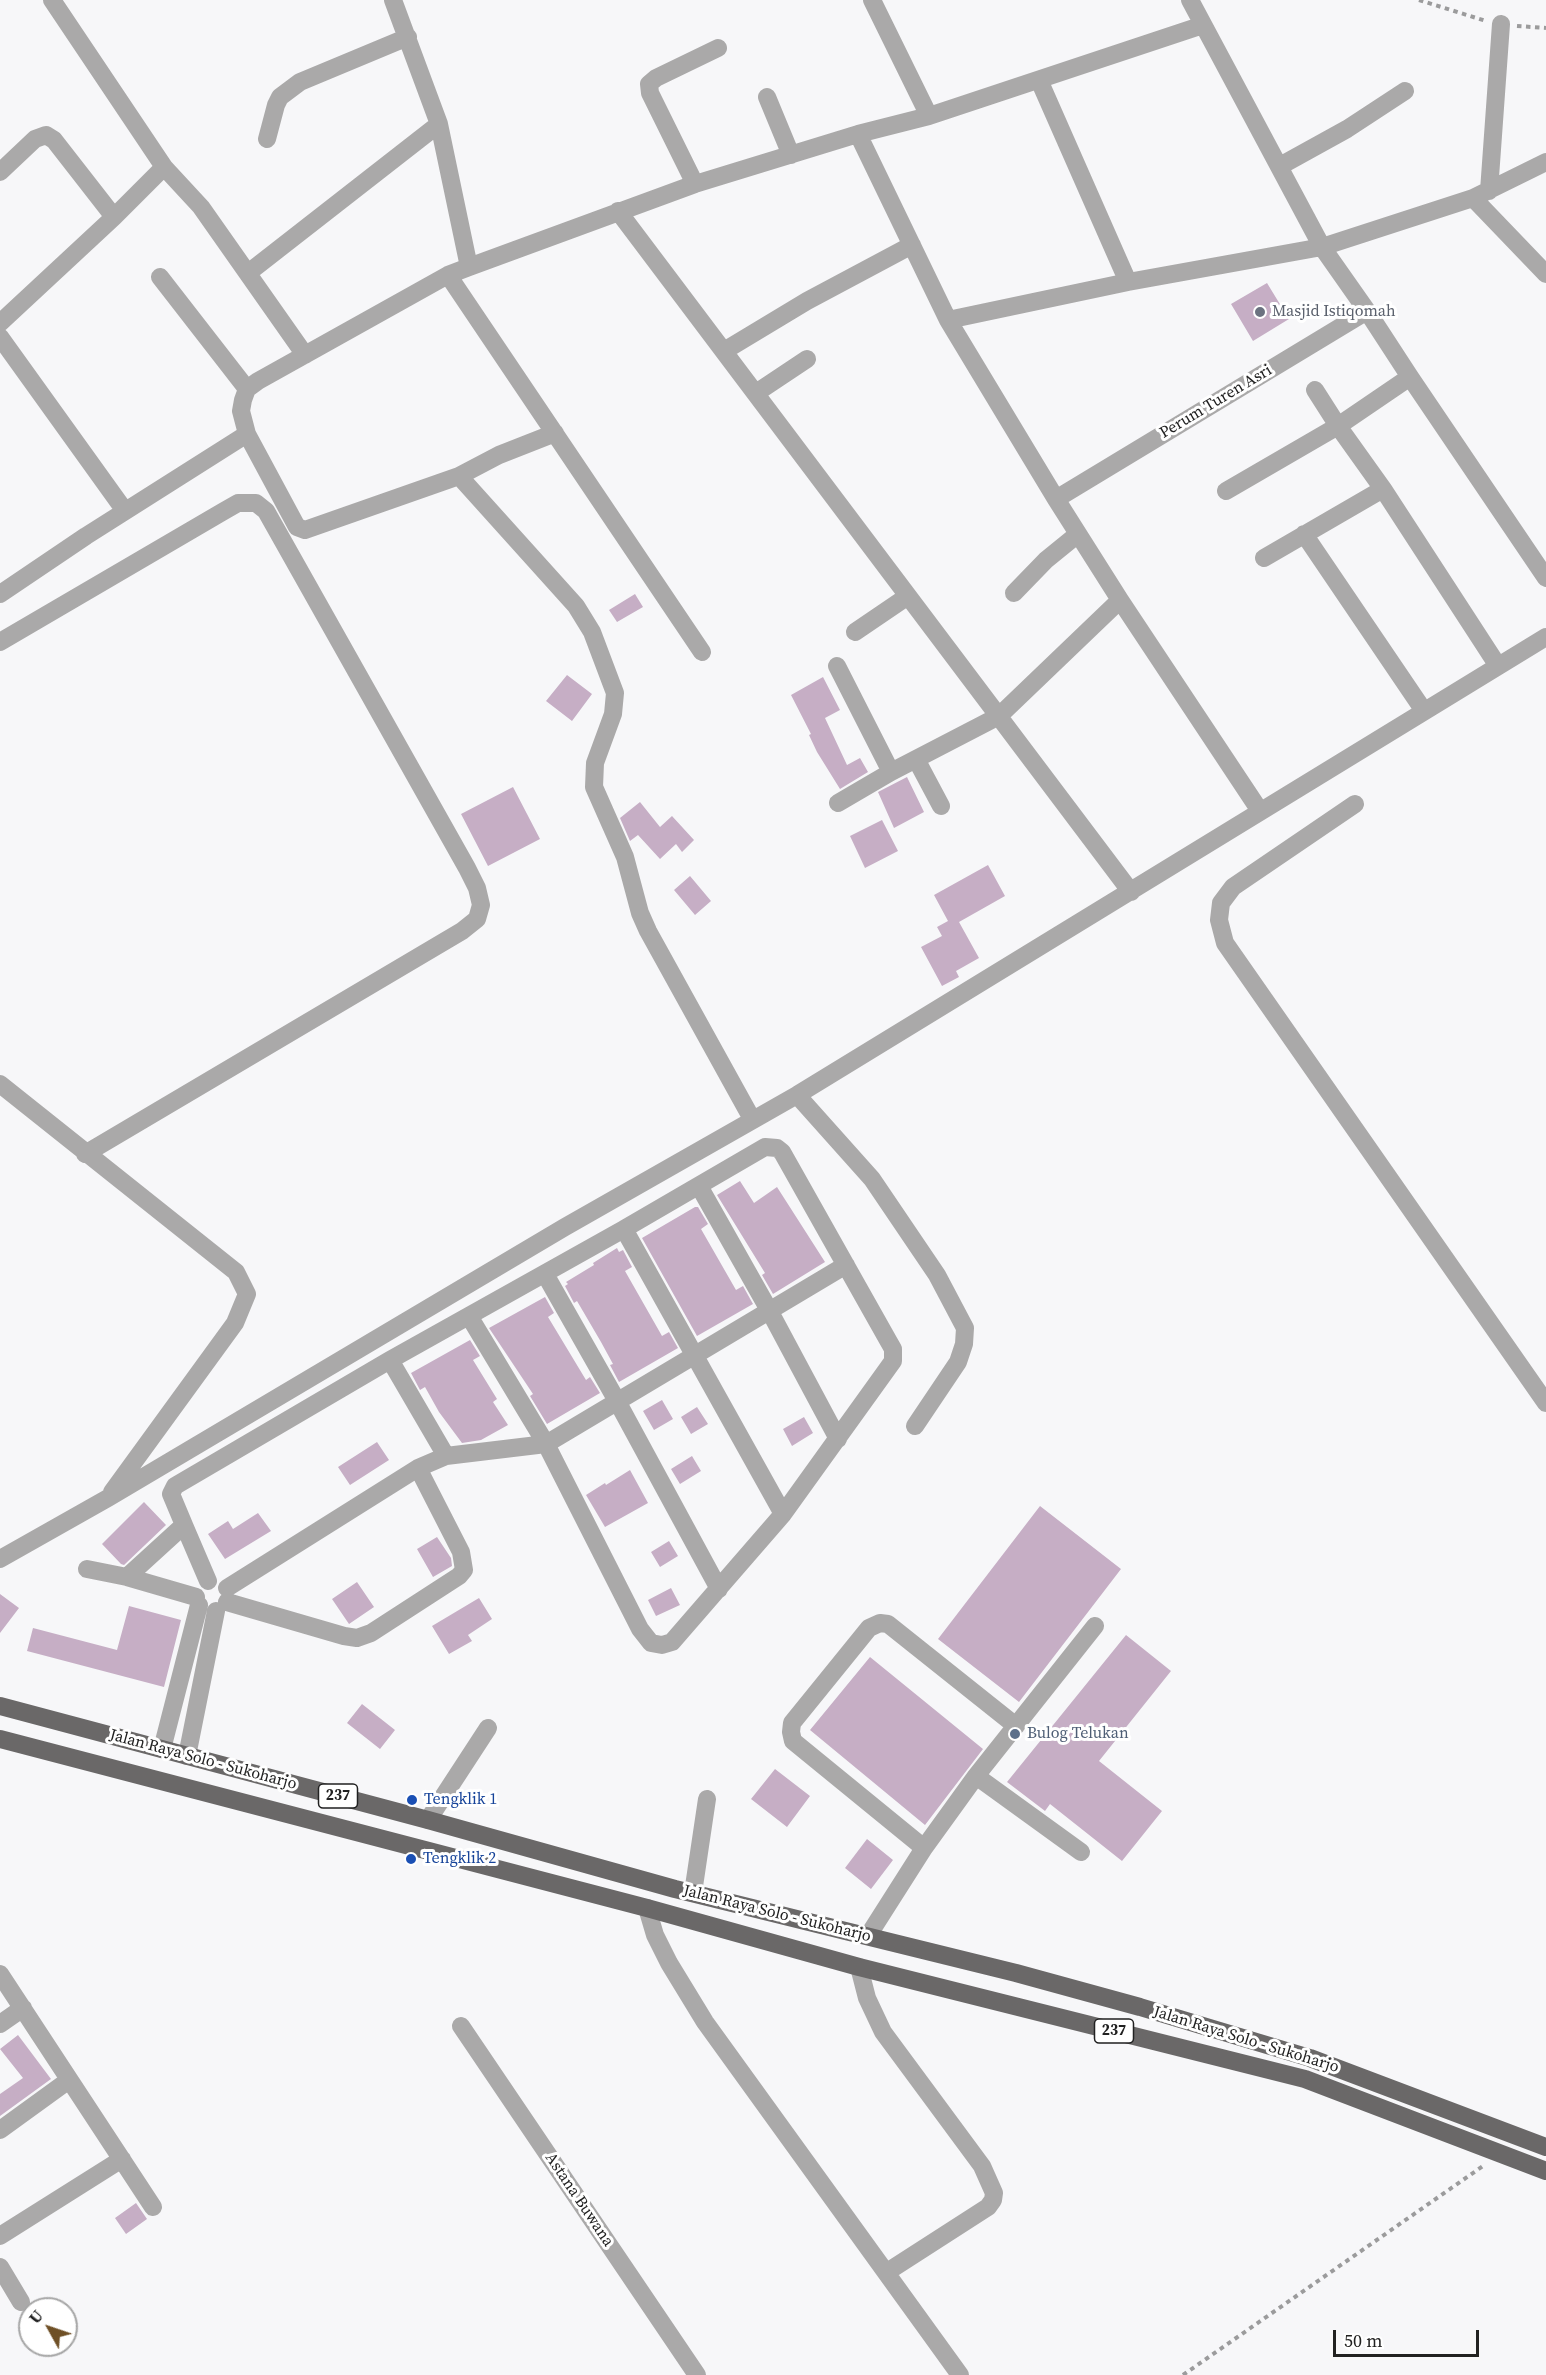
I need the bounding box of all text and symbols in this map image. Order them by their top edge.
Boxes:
place label: Masjid Istiqomah [1272,302,1396,322]
marker: Masjid Istiqomah [1253,305,1267,319]
street label: Perum Turen Asri [1156,361,1276,443]
place label: Bulog Telukan [1027,1724,1129,1744]
street label: Jalan Raya Solo - Sukoharjo [107,1726,299,1794]
marker: Bulog Telukan [1008,1727,1022,1741]
road number: 237 [318,1784,358,1808]
place label: Tengklik 1 [424,1790,497,1810]
marker: Tengklik 1 [405,1793,419,1807]
place label: Tengklik 2 [423,1849,496,1869]
marker: Tengklik 2 [404,1852,418,1866]
street label: Jalan Raya Solo - Sukoharjo [681,1881,873,1947]
street label: Jalan Raya Solo - Sukoharjo [1151,2003,1341,2077]
road number: 237 [1094,2019,1134,2043]
street label: Astana Buwana [541,2149,617,2251]
north arrow [18,2297,78,2357]
text: U [24,2305,48,2328]
scale bar [1336,2318,1482,2356]
text: 50 m [1344,2328,1382,2353]

